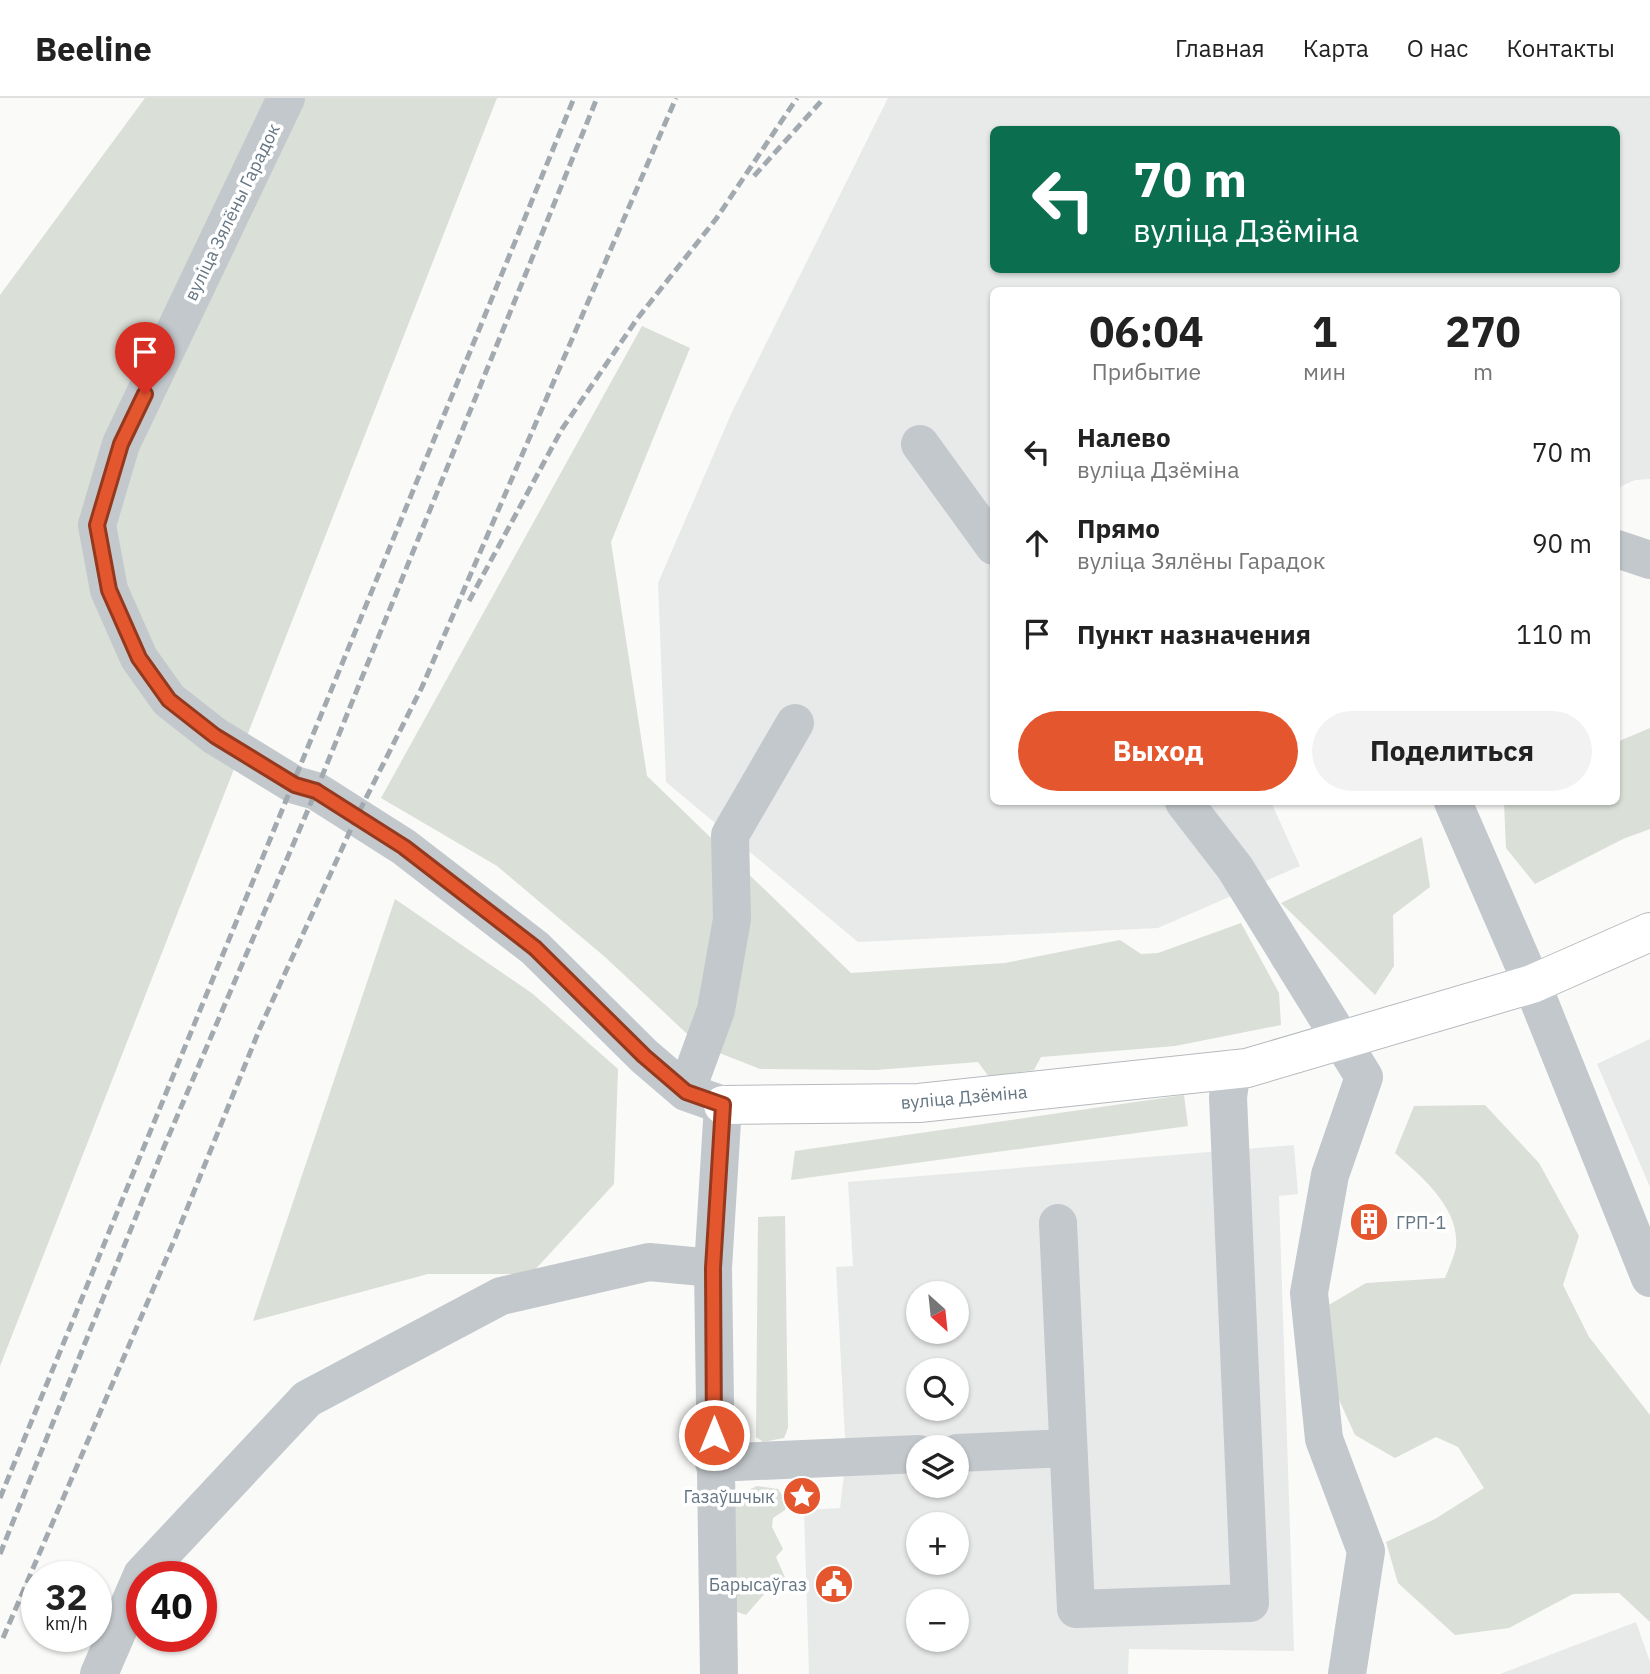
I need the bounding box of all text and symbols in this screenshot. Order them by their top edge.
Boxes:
text: Beeline [35,27,152,70]
text: Главная [1175,32,1265,64]
text: Карта [1303,32,1369,64]
text: О нас [1407,32,1468,64]
text: Контакты [1506,32,1615,64]
street label: вуліца Зялёны Гарадок [179,120,285,304]
text: 70 m [1133,147,1247,210]
icon: left [1018,154,1109,245]
text: вуліца Дзёміна [1133,209,1359,251]
text: 06:04 [1089,304,1204,359]
text: 1 [1312,304,1337,359]
text: 270 [1445,304,1521,359]
pin [115,322,175,394]
icon: arrive [126,333,164,371]
text: Прибытие [1092,356,1201,386]
text: мин [1303,356,1346,386]
text: m [1473,356,1493,386]
text: Налево [1077,420,1171,454]
icon: left [1018,433,1056,471]
text: 70 m [1532,435,1592,469]
text: вуліца Дзёміна [1077,454,1239,484]
text: Прямо [1077,511,1160,545]
icon: ahead [1018,524,1056,562]
text: 90 m [1532,526,1592,560]
text: вуліца Зялёны Гарадок [1077,545,1325,575]
icon: arrive [1018,615,1056,653]
text: Пункт назначения [1077,617,1311,651]
text: 110 m [1516,617,1592,651]
button: Выход [1018,711,1298,791]
button: Поделиться [1312,711,1592,791]
street label: вуліца Дзёміна [900,1080,1029,1114]
building icon: ГРП-1 [1348,1201,1390,1243]
place label: ГРП-1 [1396,1211,1446,1234]
north arrow [906,1281,970,1344]
map controls [906,1281,969,1652]
button: search [906,1358,969,1421]
position arrow [677,1398,751,1472]
button: layers [906,1435,969,1498]
place icon: Газаўшчык [781,1475,823,1517]
place label: Газаўшчык [684,1485,775,1508]
button: + [906,1512,969,1575]
speed limit sign: 40 [126,1561,217,1652]
public building icon: Барысаўгаз [813,1563,855,1605]
place label: Барысаўгаз [709,1573,807,1596]
text: 32 [45,1574,88,1620]
button: − [906,1589,969,1652]
text: km/h [45,1612,88,1635]

